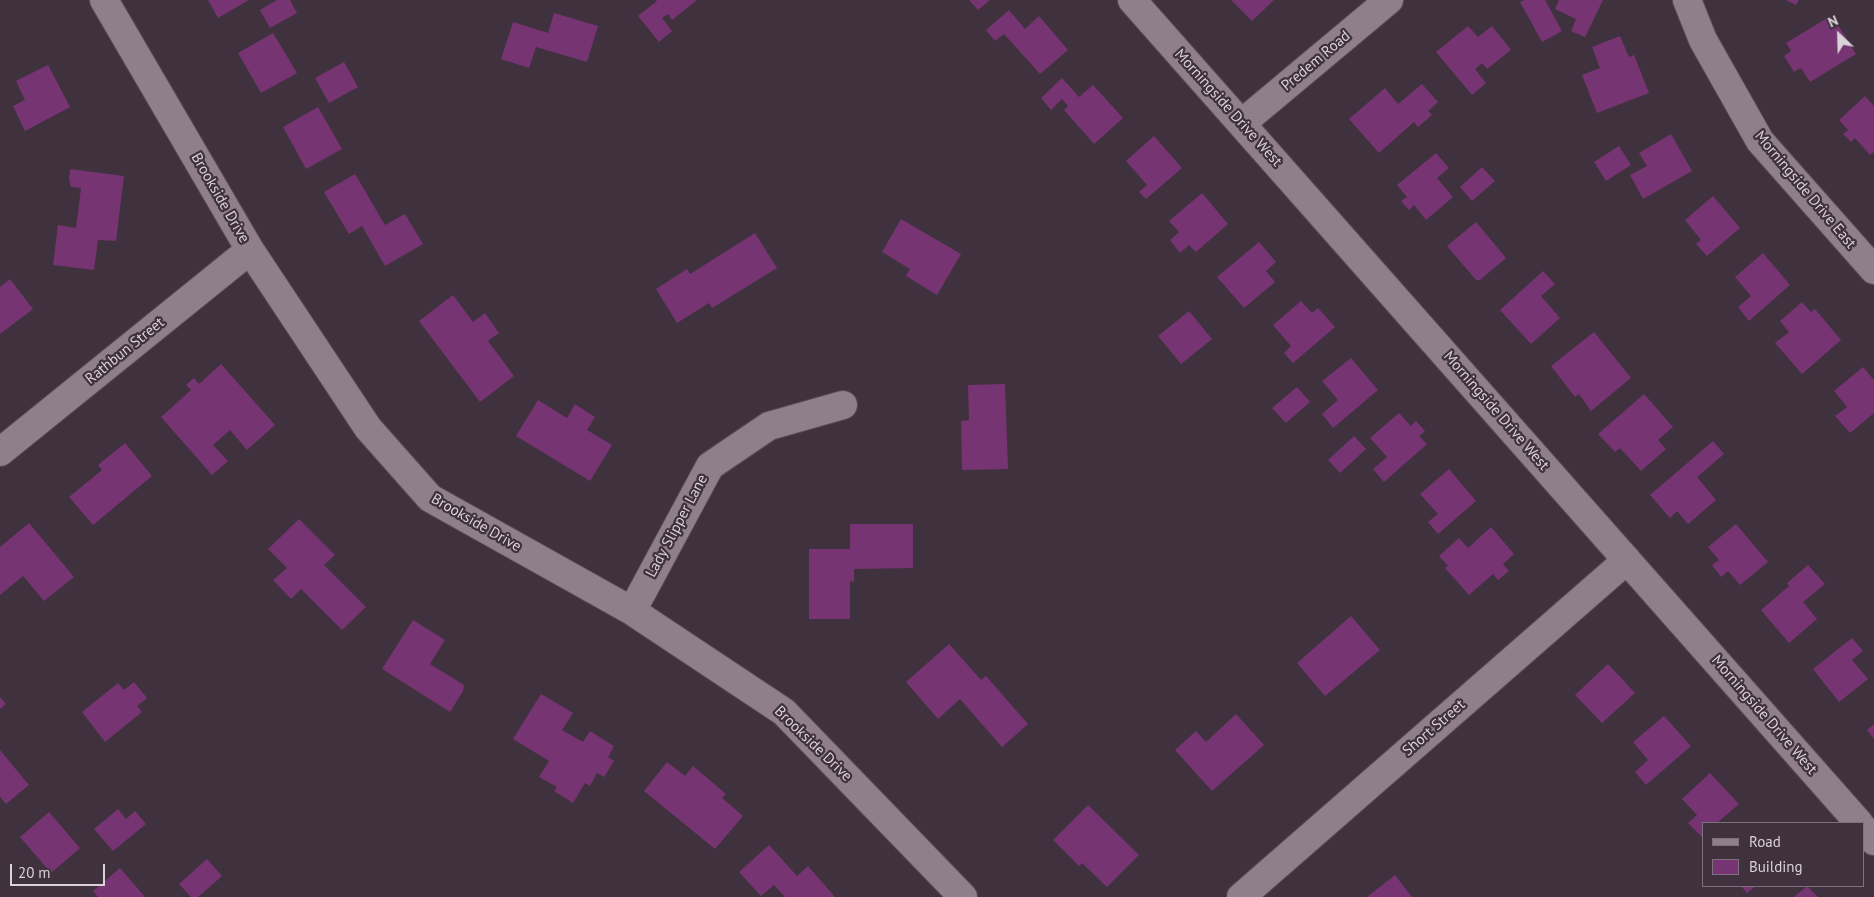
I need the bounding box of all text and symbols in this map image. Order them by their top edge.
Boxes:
north arrow [1814,10,1864,60]
text: N [1825,11,1841,31]
street label: Predem Road [1278,27,1354,95]
street label: Morningside Drive West [1170,46,1286,170]
street label: Morningside Drive East [1751,128,1859,252]
street label: Brookside Drive [187,150,253,246]
street label: Rathbun Street [82,314,168,388]
street label: Morningside Drive West [1439,348,1553,474]
street label: Lady Slipper Lane [642,471,712,581]
street label: Brookside Drive [428,490,524,556]
street label: Morningside Drive West [1707,652,1821,778]
street label: Short Street [1399,696,1469,760]
street label: Brookside Drive [771,703,855,785]
legend [1702,822,1864,887]
text: Road [1749,832,1781,851]
scale bar [12,854,108,886]
text: Building [1749,857,1803,876]
text: 20 m [18,863,51,882]

